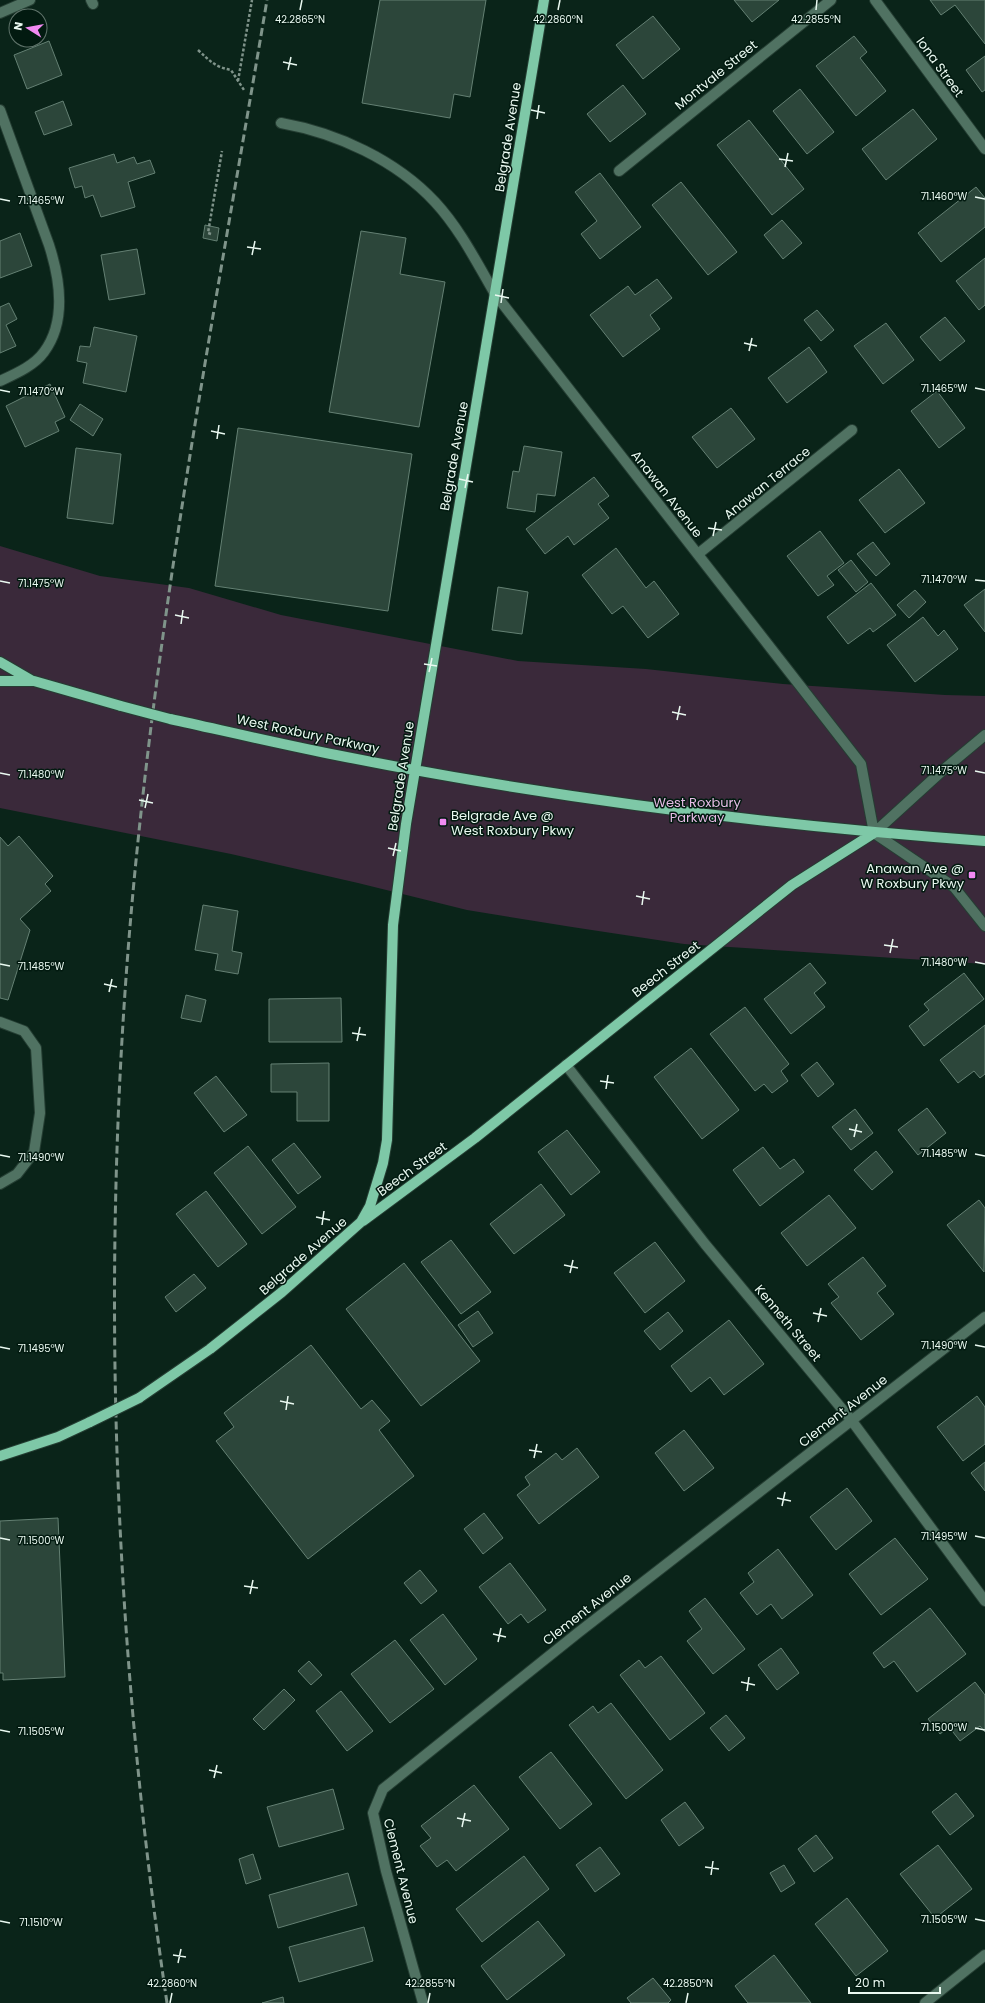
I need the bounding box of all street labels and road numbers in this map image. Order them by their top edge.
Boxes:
street label: Iona Street [912,33,968,101]
street label: Montvale Street [671,36,762,114]
street label: Belgrade Avenue [490,81,526,193]
street label: Belgrade Avenue [435,400,473,512]
street label: Anawan Terrace [720,442,814,524]
street label: Anawan Avenue [627,446,707,542]
street label: West Roxbury Parkway [235,710,382,759]
street label: Belgrade Avenue [383,720,419,832]
street label: Beech Street [628,936,704,1002]
street label: Beech Street [373,1137,451,1201]
street label: Belgrade Avenue [255,1212,351,1300]
street label: Kenneth Street [750,1280,826,1366]
street label: Clement Avenue [795,1370,891,1452]
street label: Clement Avenue [539,1568,635,1650]
street label: Clement Avenue [379,1816,423,1926]

